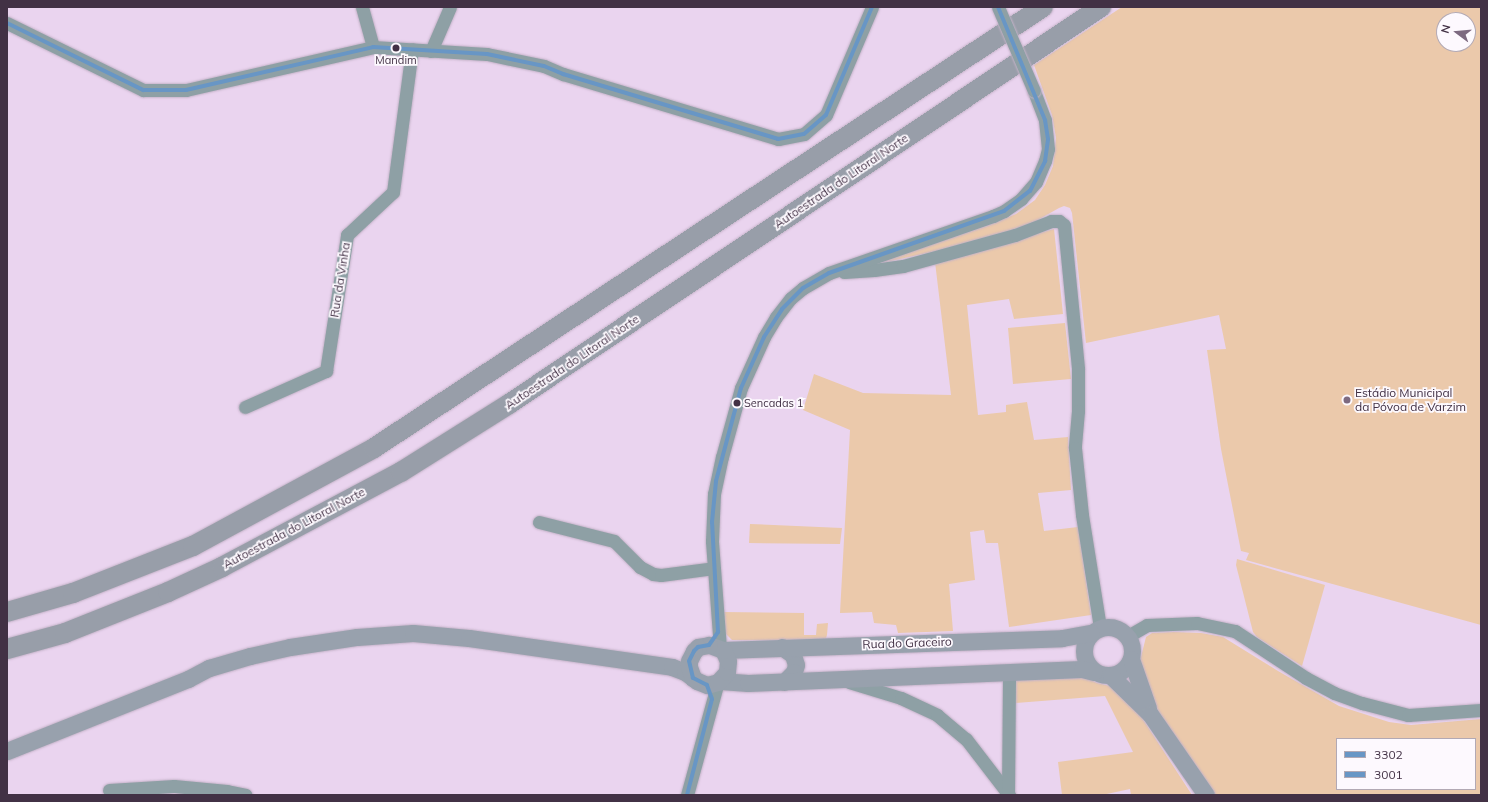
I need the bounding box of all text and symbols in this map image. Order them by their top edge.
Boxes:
north arrow [1436,12,1476,52]
text: N [1438,23,1453,35]
marker: Mandim [391,43,401,53]
place label: Mandim [375,53,417,67]
street label: Autoestrada do Litoral Norte [771,131,911,231]
street label: Rua da Vinha [327,242,353,318]
street label: Autoestrada do Litoral Norte [502,312,642,412]
place label: Estádio Municipal da Póvoa de Varzim [1355,386,1466,414]
marker: Estádio Municipal da Póvoa de Varzim [1342,395,1352,405]
place label: Sencadas 1 [744,396,803,410]
marker: Sencadas 1 [732,398,742,408]
street label: Autoestrada do Litoral Norte [221,484,367,572]
street label: Rua do Graceiro [862,634,952,652]
legend [1336,738,1476,790]
text: 3302 [1374,747,1403,762]
text: 3001 [1374,767,1403,782]

